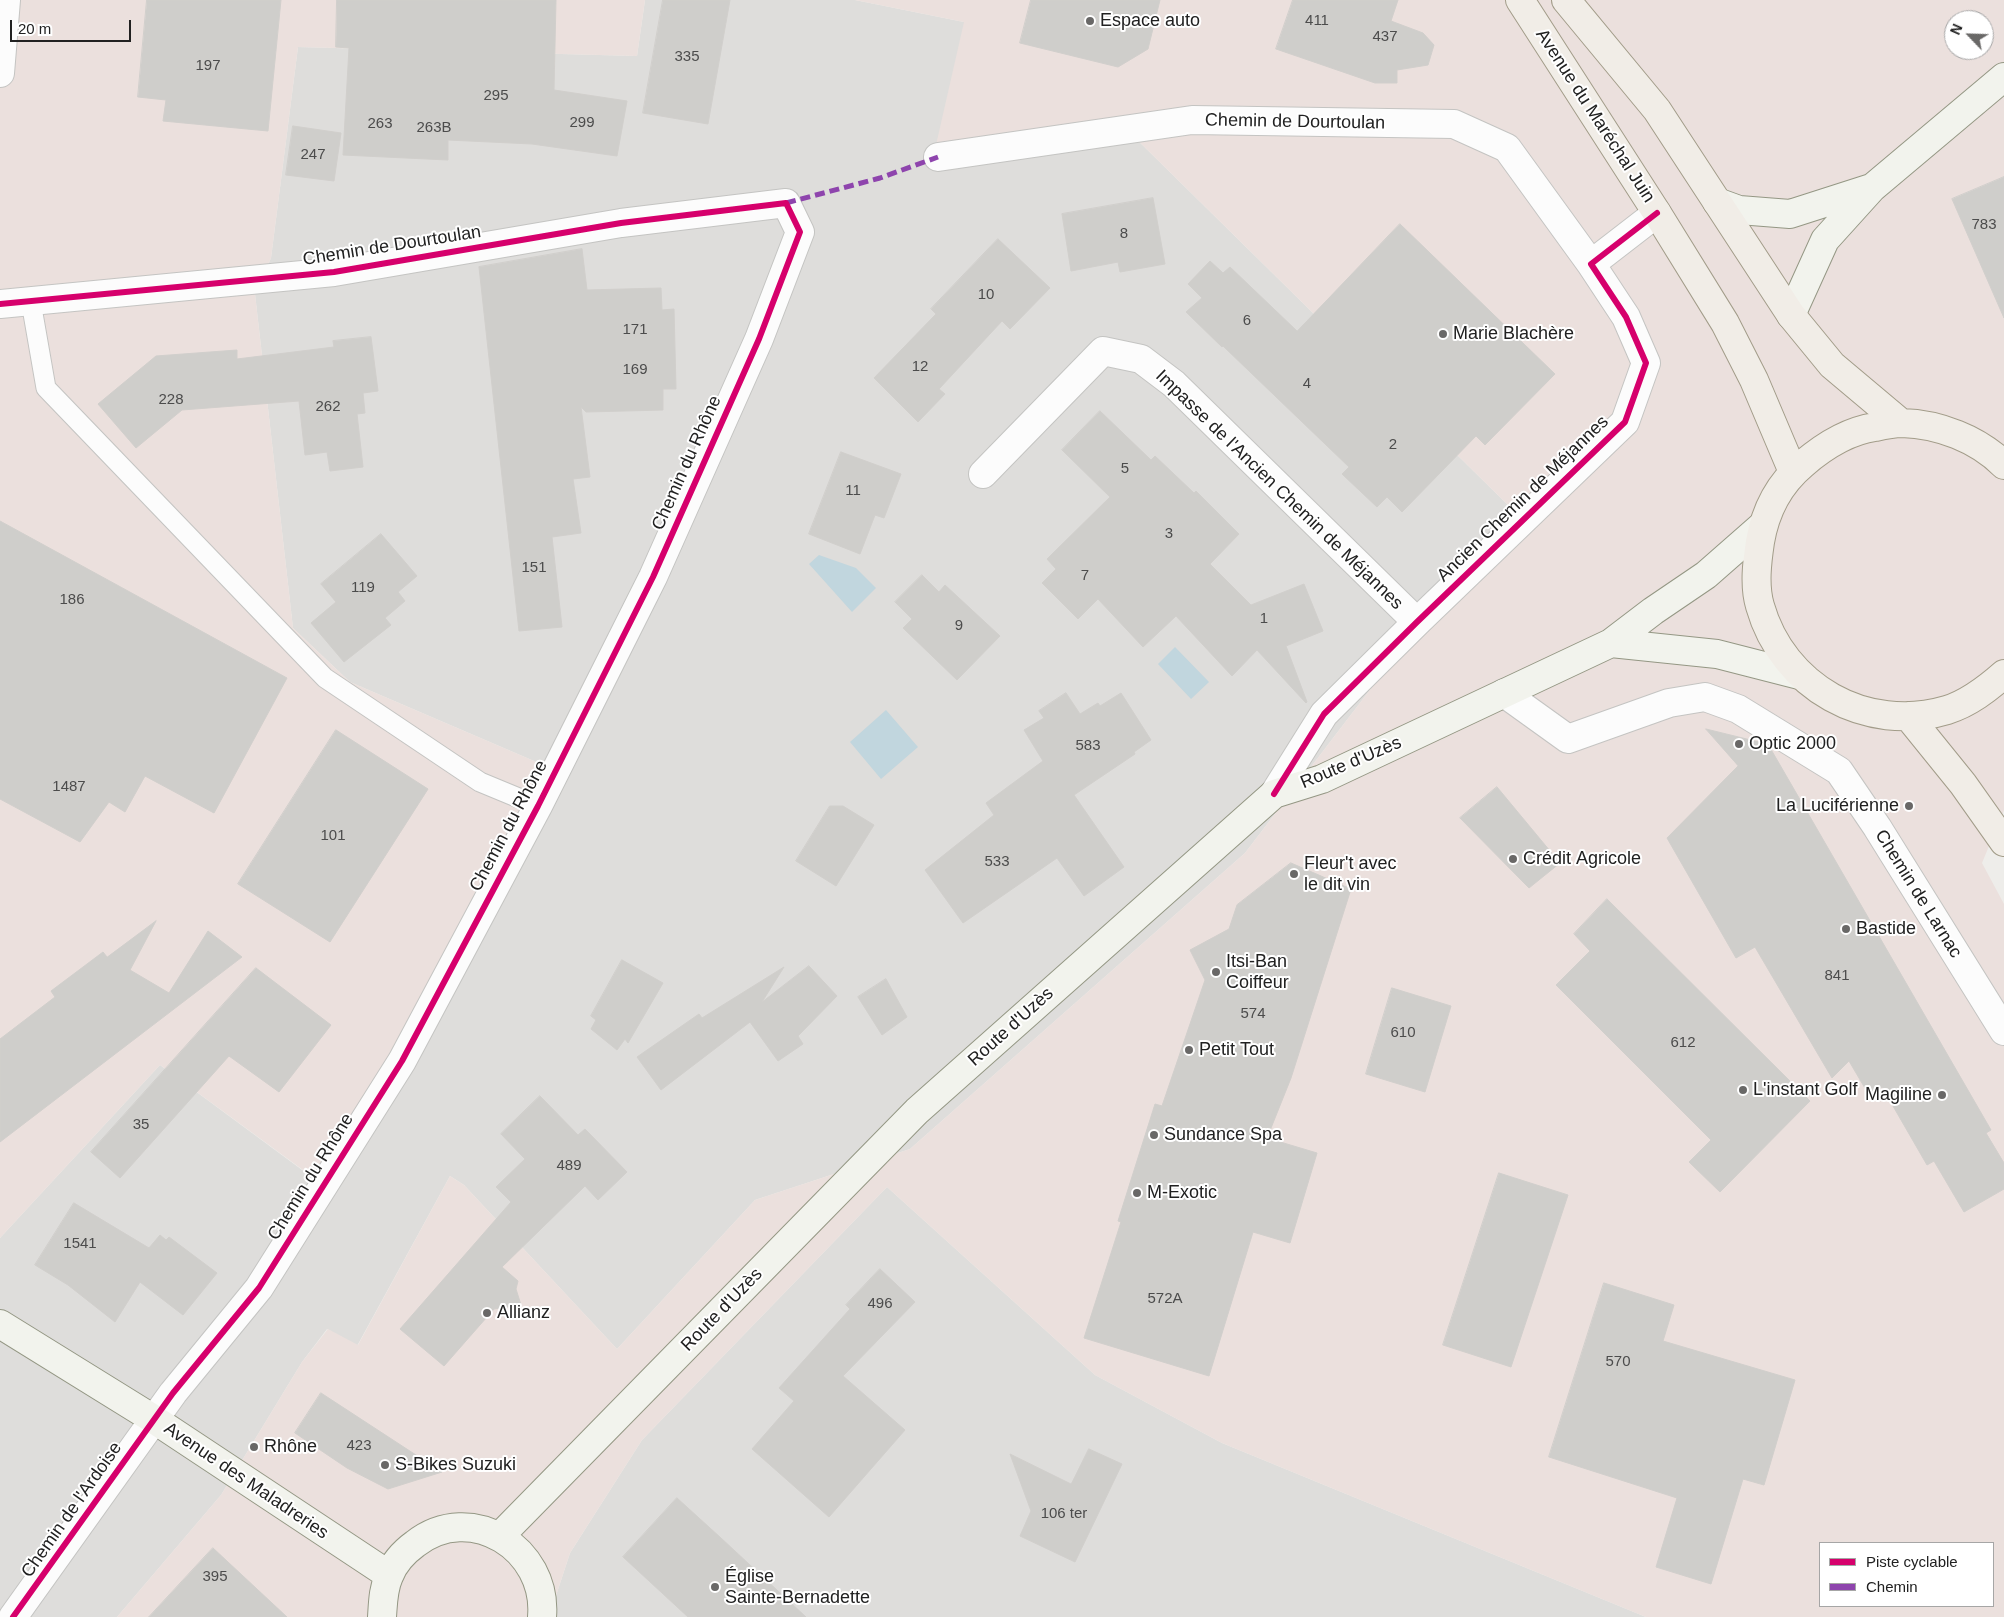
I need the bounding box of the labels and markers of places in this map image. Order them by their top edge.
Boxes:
place label: Espace auto [1100,10,1200,32]
marker: Espace auto [1084,15,1096,27]
place label: Marie Blachère [1453,323,1574,345]
marker: Marie Blachère [1437,328,1449,340]
place label: Optic 2000 [1749,733,1836,755]
marker: Optic 2000 [1733,738,1745,750]
place label: La Luciférienne [1776,795,1899,817]
marker: La Luciférienne [1903,800,1915,812]
place label: Crédit Agricole [1523,848,1641,870]
place label: Fleur't avec le dit vin [1304,853,1396,896]
marker: Crédit Agricole [1507,853,1519,865]
marker: Fleur't avec le dit vin [1288,868,1300,880]
place label: Bastide [1856,918,1916,940]
marker: Bastide [1840,923,1852,935]
place label: Itsi-Ban Coiffeur [1226,951,1289,994]
marker: Itsi-Ban Coiffeur [1210,966,1222,978]
place label: Petit Tout [1199,1039,1274,1061]
marker: Petit Tout [1183,1044,1195,1056]
place label: L'instant Golf [1753,1079,1857,1101]
marker: L'instant Golf [1737,1084,1749,1096]
place label: Magiline [1865,1084,1932,1106]
marker: Magiline [1936,1089,1948,1101]
place label: Sundance Spa [1164,1124,1282,1146]
marker: Sundance Spa [1148,1129,1160,1141]
place label: M-Exotic [1147,1182,1217,1204]
marker: M-Exotic [1131,1187,1143,1199]
place label: Allianz [497,1302,550,1324]
marker: Allianz [481,1307,493,1319]
place label: Rhône [264,1436,317,1458]
marker: Rhône [248,1441,260,1453]
place label: S-Bikes Suzuki [395,1454,516,1476]
marker: S-Bikes Suzuki [379,1459,391,1471]
place label: Église Sainte-Bernadette [725,1566,870,1608]
marker: Église Sainte-Bernadette [709,1581,721,1593]

